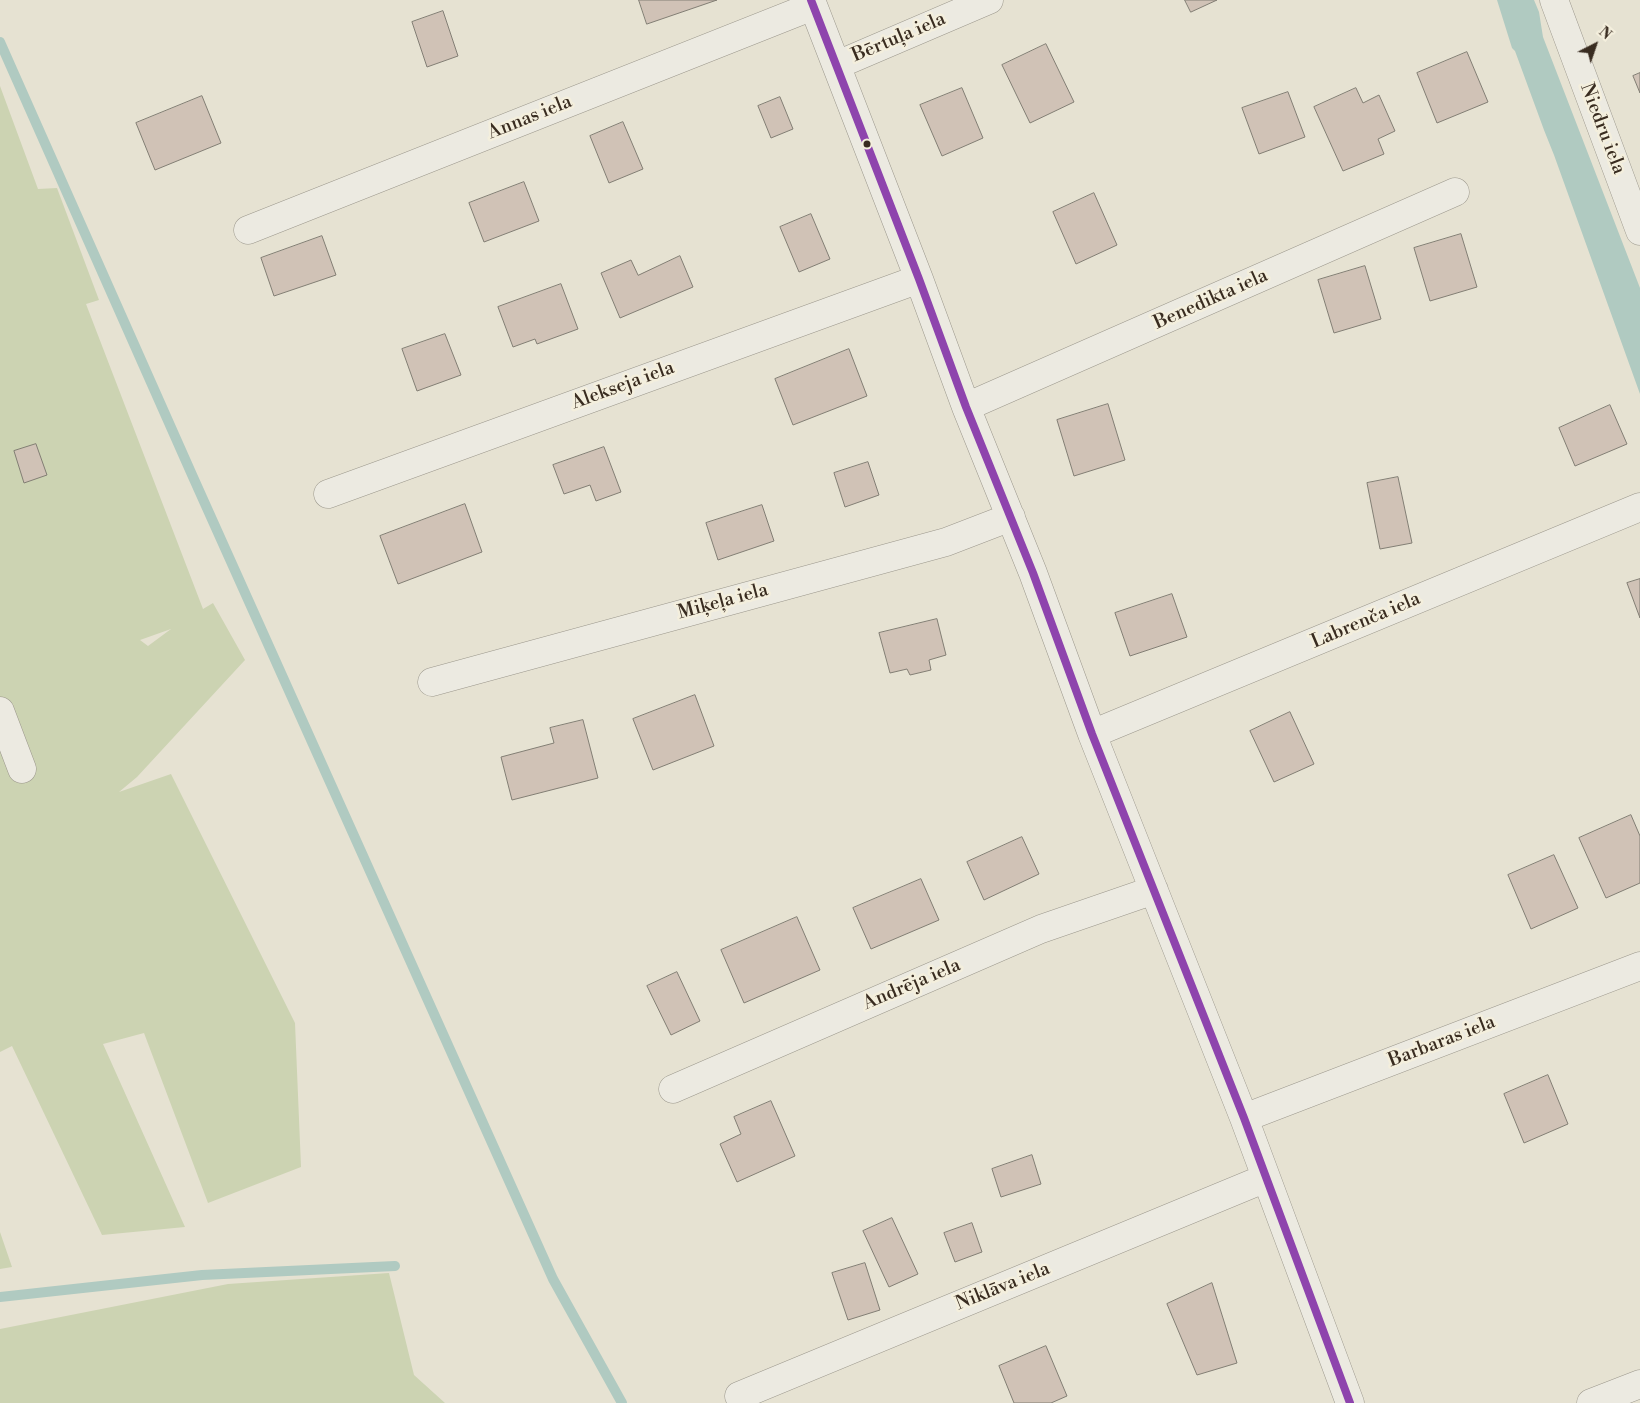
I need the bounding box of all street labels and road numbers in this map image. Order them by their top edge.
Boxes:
street label: Bērtuļa iela [849,8,949,68]
street label: Niedru iela [1574,80,1630,178]
street label: Annas iela [485,91,575,145]
street label: Benedikta iela [1150,265,1272,335]
street label: Alekseja iela [568,357,678,415]
street label: Miķeļa iela [675,579,771,625]
street label: Labrenča iela [1308,588,1424,654]
street label: Andrēja iela [860,954,964,1016]
street label: Barbaras iela [1385,1011,1499,1073]
street label: Niklāva iela [953,1258,1053,1316]

